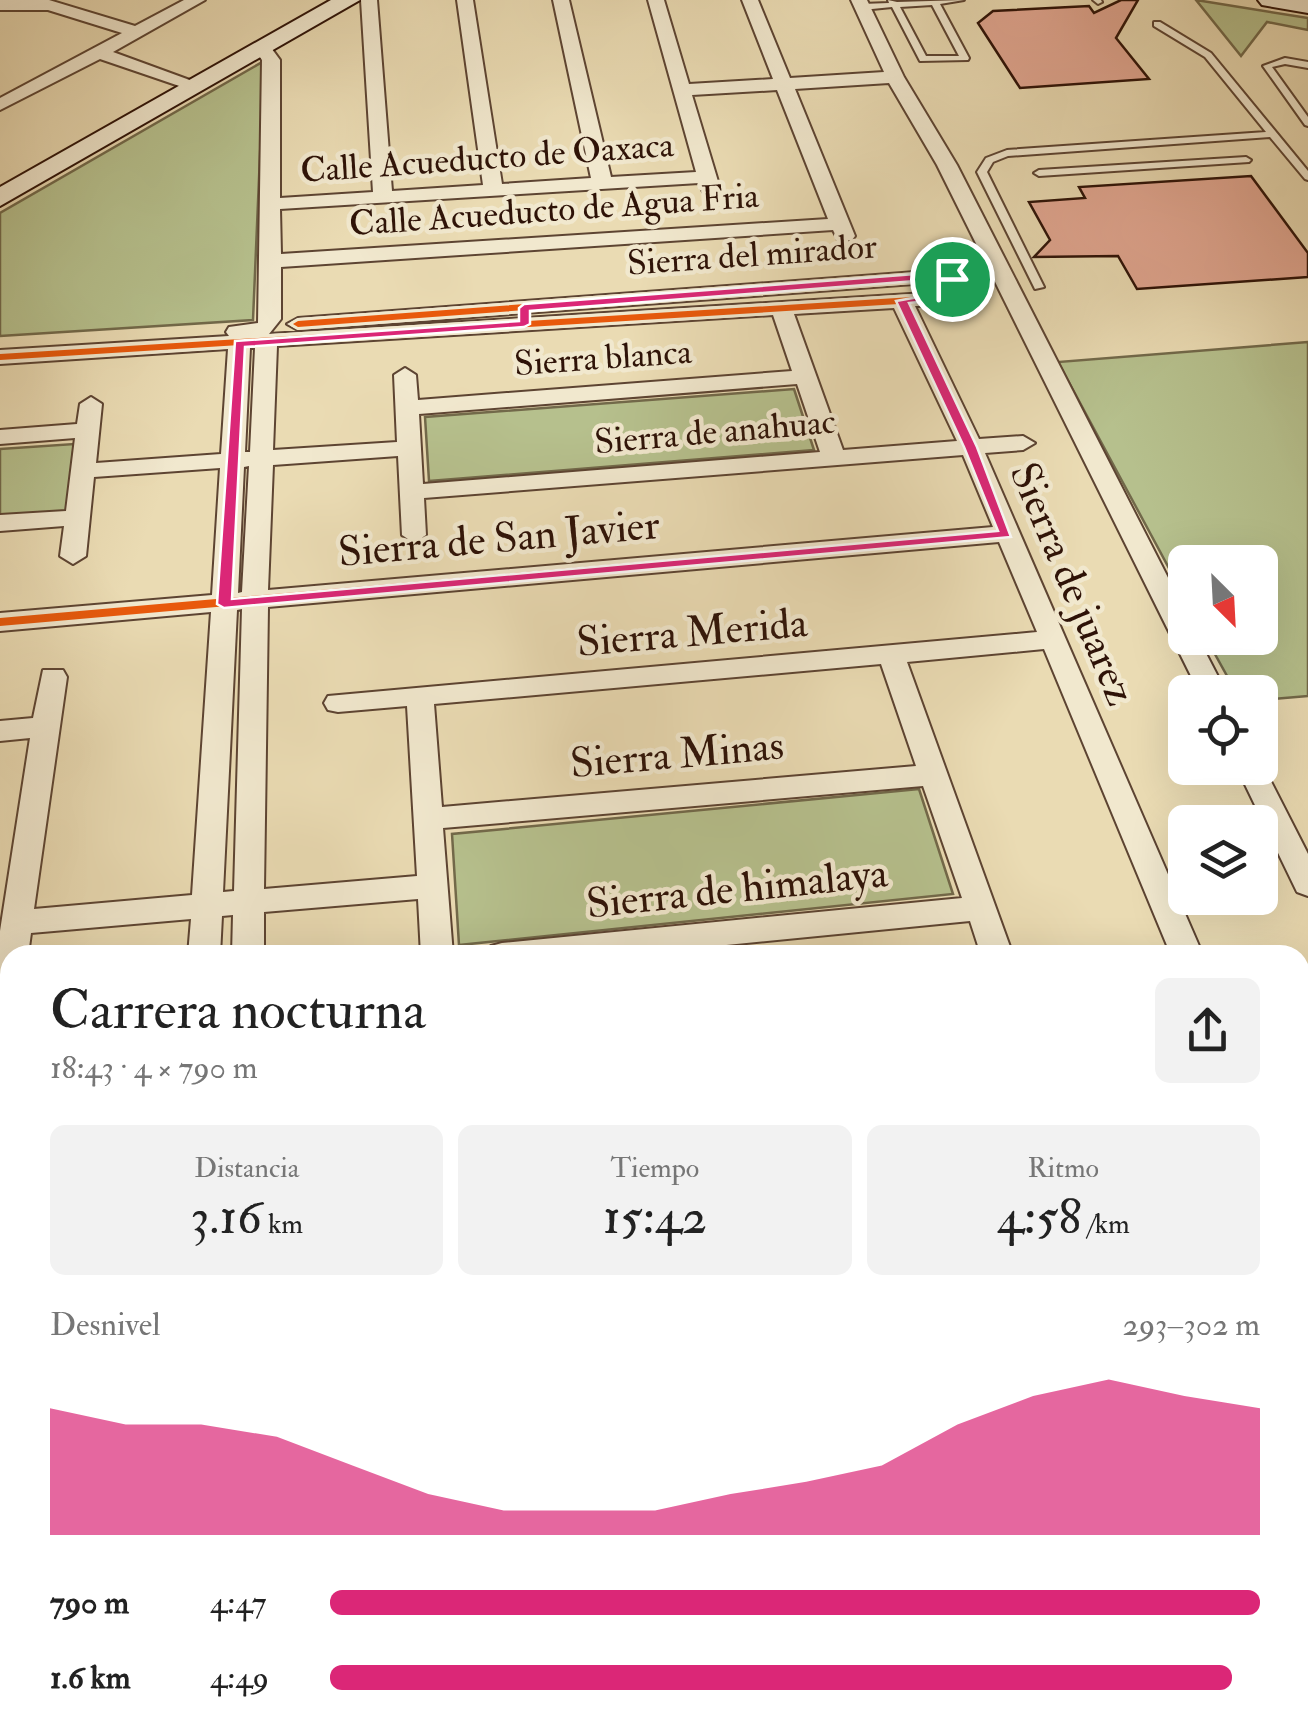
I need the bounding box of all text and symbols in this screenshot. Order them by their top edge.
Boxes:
street label: Calle Acueducto de Oaxaca [299,123,676,193]
street label: Calle Acueducto de Agua Fria [348,174,761,246]
street label: Sierra del mirador [626,224,878,286]
pin [910,237,995,322]
icon: arrive [925,252,980,307]
street label: Sierra blanca [513,330,694,386]
street label: Sierra de anahuac [593,400,837,464]
street label: Sierra de juarez [998,455,1146,713]
street label: Sierra de San Javier [336,499,662,579]
north arrow [1168,545,1278,655]
map controls [1168,545,1278,915]
street label: Sierra Merida [575,597,810,669]
button: locate [1168,675,1278,785]
street label: Sierra Minas [568,720,786,790]
button: layers [1168,805,1278,915]
street label: Sierra de himalaya [584,847,891,931]
text: Carrera nocturna [50,976,426,1045]
button: share [1155,978,1260,1083]
text: 18:43 · 4 × 790 m [50,1048,258,1088]
text: Distancia [194,1151,299,1186]
text: Tiempo [611,1151,699,1186]
text: Ritmo [1028,1151,1099,1186]
text: 3.16 [190,1186,262,1249]
text: 15:42 [603,1186,707,1249]
text: 4:58 [997,1186,1082,1249]
text: km [262,1207,303,1242]
text: /km [1082,1207,1130,1242]
text: Desnivel [50,1305,160,1345]
text: 293–302 m [1122,1305,1260,1345]
text: 790 m [50,1583,129,1623]
text: 4:47 [210,1583,266,1623]
text: 1.6 km [50,1658,131,1698]
text: 4:49 [210,1658,269,1698]

